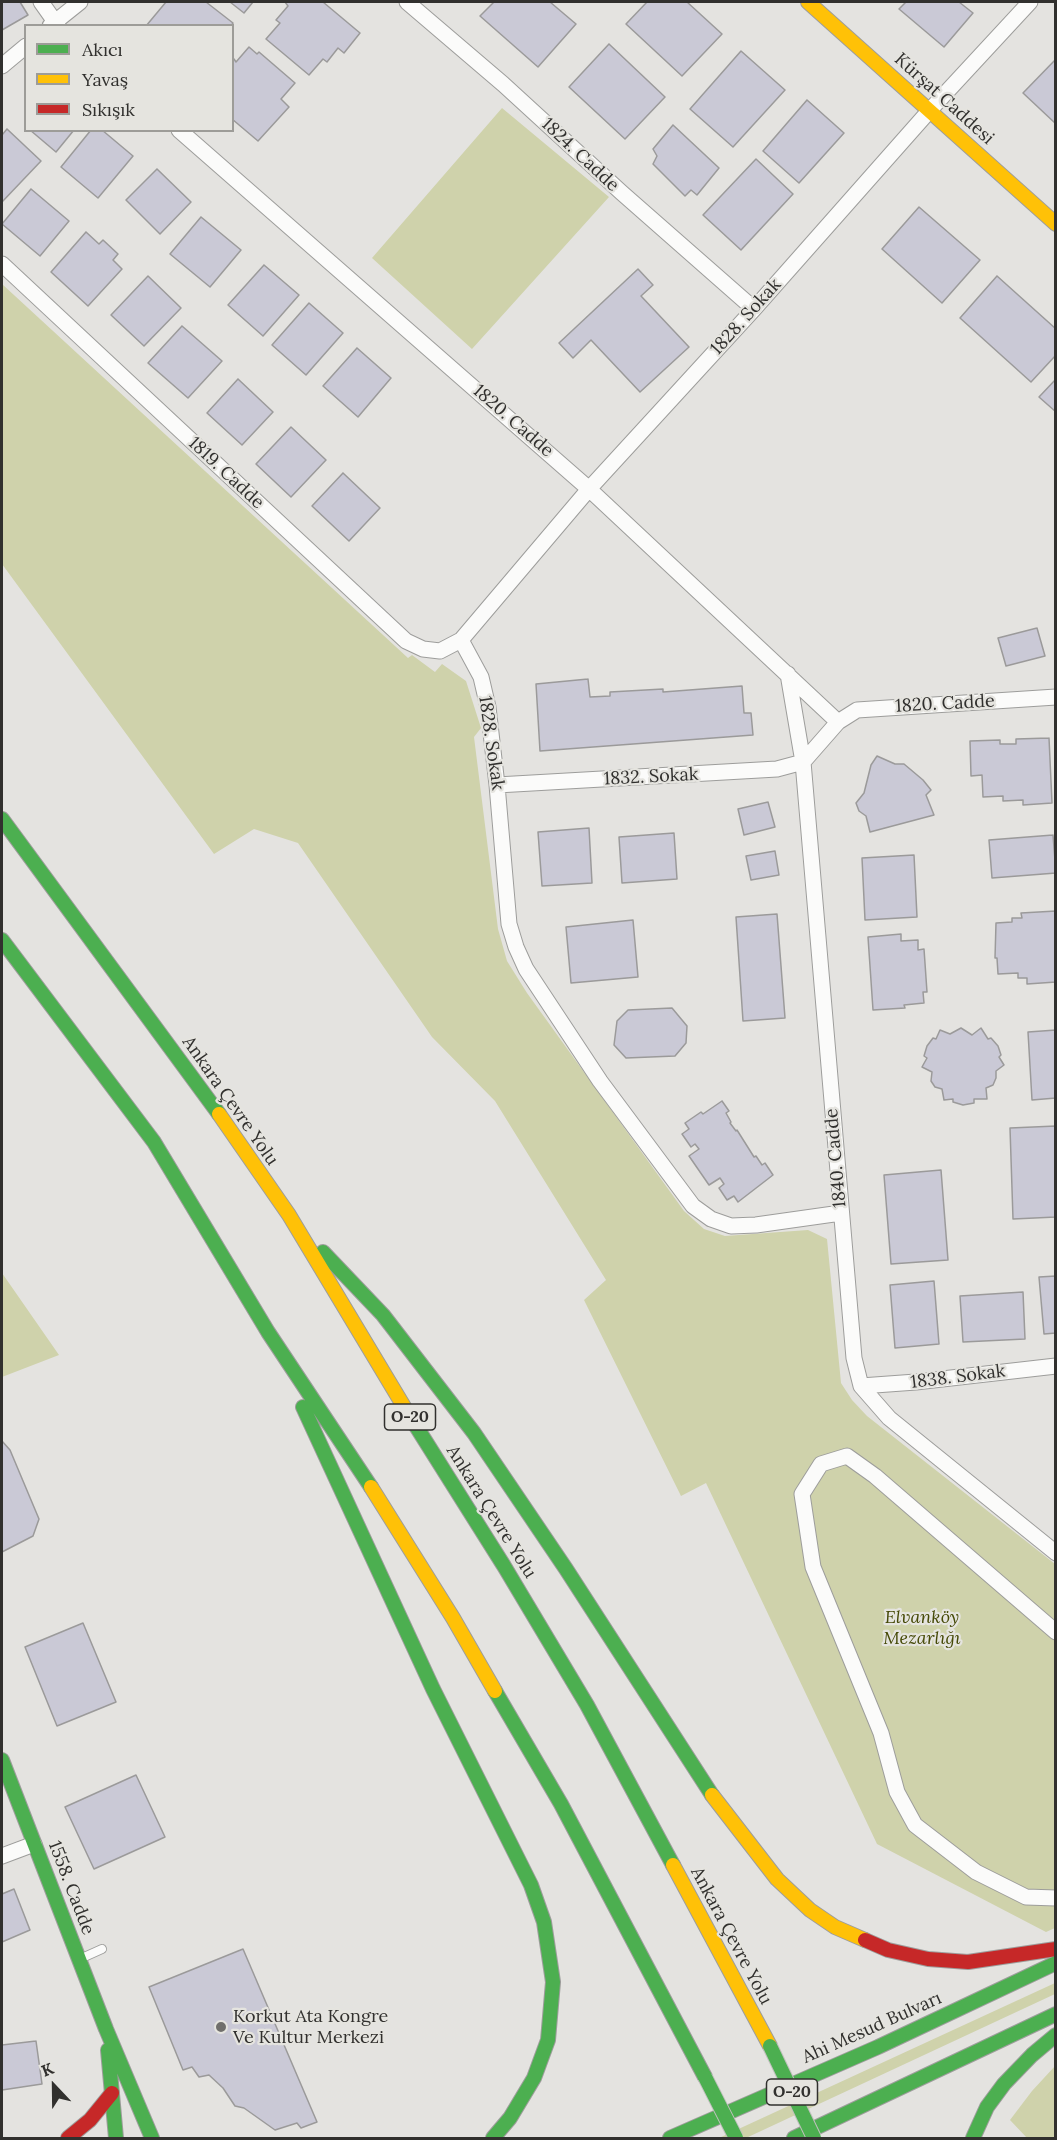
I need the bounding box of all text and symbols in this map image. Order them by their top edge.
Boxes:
legend [24,24,234,132]
text: Akıcı [82,38,123,61]
street label: Kürşat Caddesi [890,49,998,149]
text: Yavaş [82,68,128,91]
text: Sıkışık [82,98,135,121]
street label: 1824. Cadde [537,114,623,196]
street label: 1828. Sokak [706,274,786,360]
street label: 1820. Cadde [468,380,558,462]
street label: 1819. Cadde [184,432,268,514]
street label: 1820. Cadde [895,691,995,717]
street label: 1828. Sokak [474,694,508,792]
street label: 1832. Sokak [603,764,699,790]
street label: Ankara Çevre Yolu [177,1032,283,1170]
street label: 1840. Cadde [821,1107,851,1209]
street label: 1838. Sokak [909,1360,1007,1394]
road number: O-20 [384,1404,436,1430]
street label: Ankara Çevre Yolu [441,1442,541,1582]
park label: Elvanköy Mezarlığı [883,1607,961,1650]
street label: 1558. Cadde [43,1838,99,1938]
street label: Ankara Çevre Yolu [686,1864,776,2008]
street label: Ahi Mesud Bulvarı [799,1988,945,2068]
place label: Korkut Ata Kongre Ve Kultur Merkezi [233,2006,388,2048]
marker: Korkut Ata Kongre Ve Kultur Merkezi [214,2020,228,2034]
north arrow [24,2056,84,2116]
text: K [38,2058,56,2081]
road number: O-20 [766,2079,818,2105]

